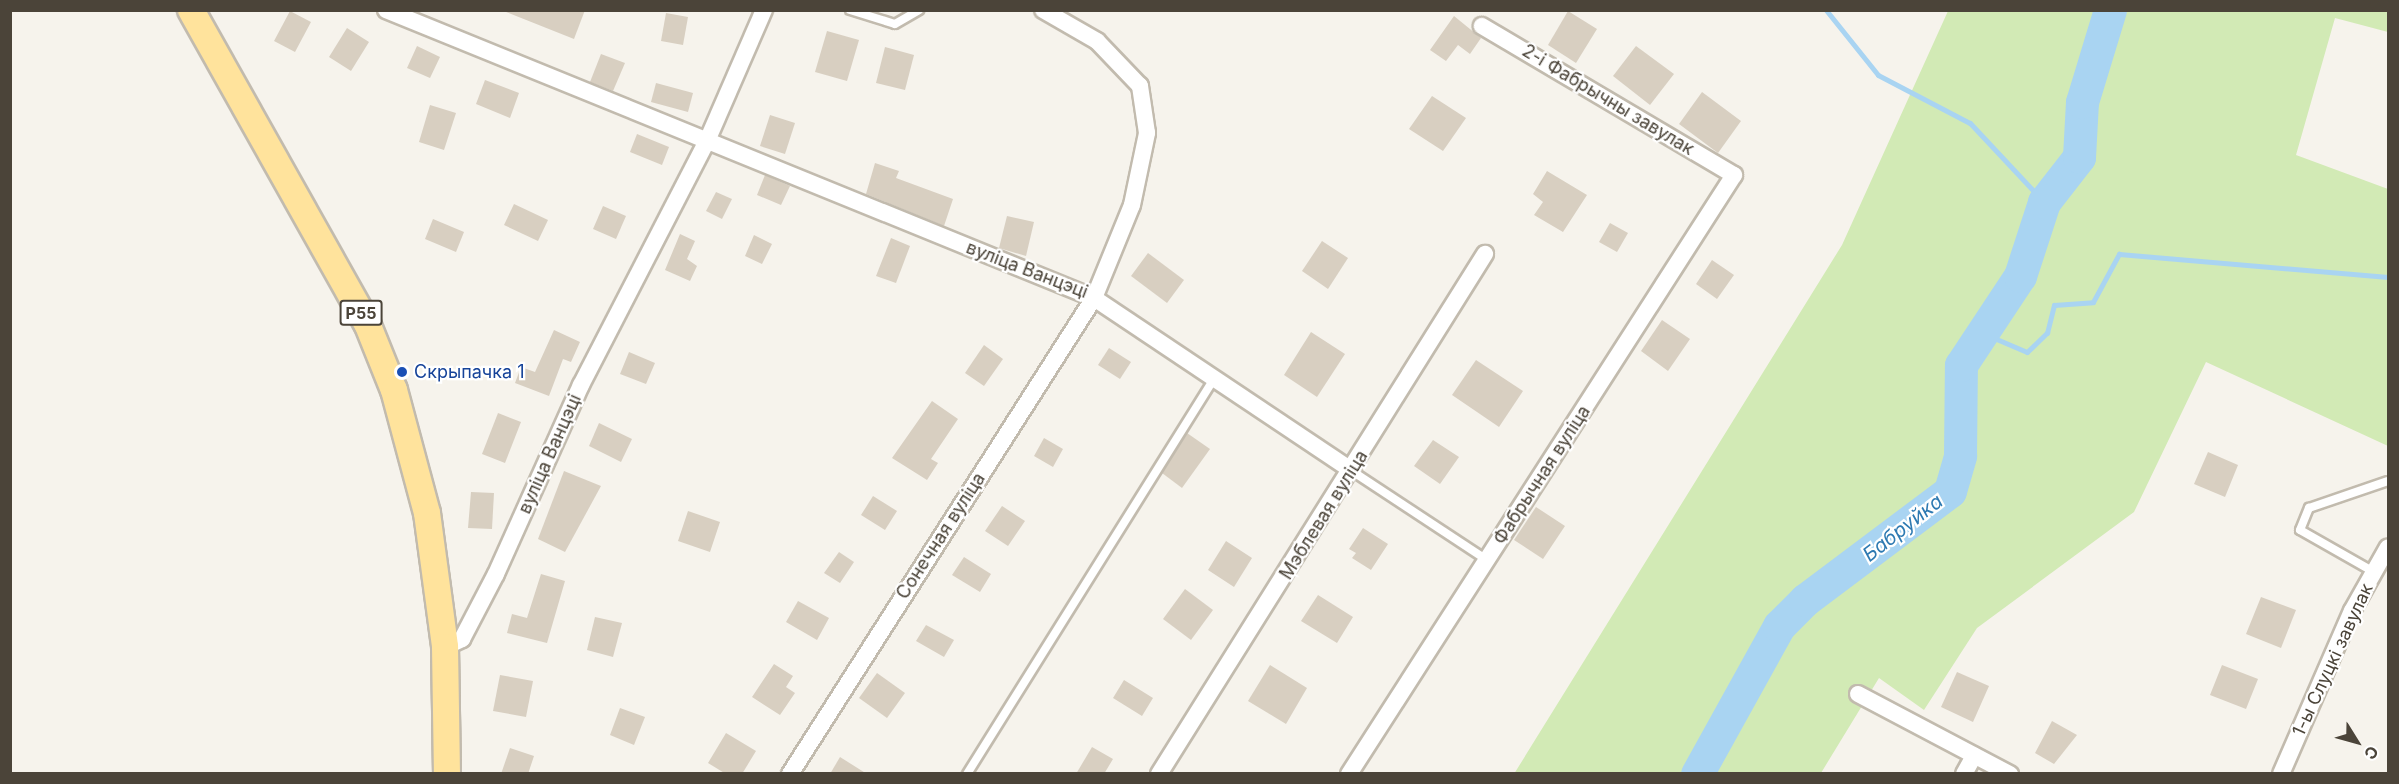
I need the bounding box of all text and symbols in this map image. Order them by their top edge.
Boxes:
street label: 2-і Фабрычны завулак [1518,40,1698,160]
street label: вуліца Ванцэці [963,237,1091,303]
road number: Р55 [338,300,384,326]
place label: Скрыпачка 1 [414,361,525,383]
marker: Скрыпачка 1 [395,365,409,379]
street label: вуліца Ванцэці [514,391,586,517]
street label: Фабрычная вуліца [1489,402,1595,548]
street label: Мэблевая вуліца [1276,446,1372,584]
street label: Сонечная вуліца [892,469,990,603]
water label: Бабруйка [1858,489,1948,567]
street label: 1-ы Слуцкі завулак [2288,580,2378,740]
north arrow [2327,712,2387,772]
text: С [2360,742,2383,764]

